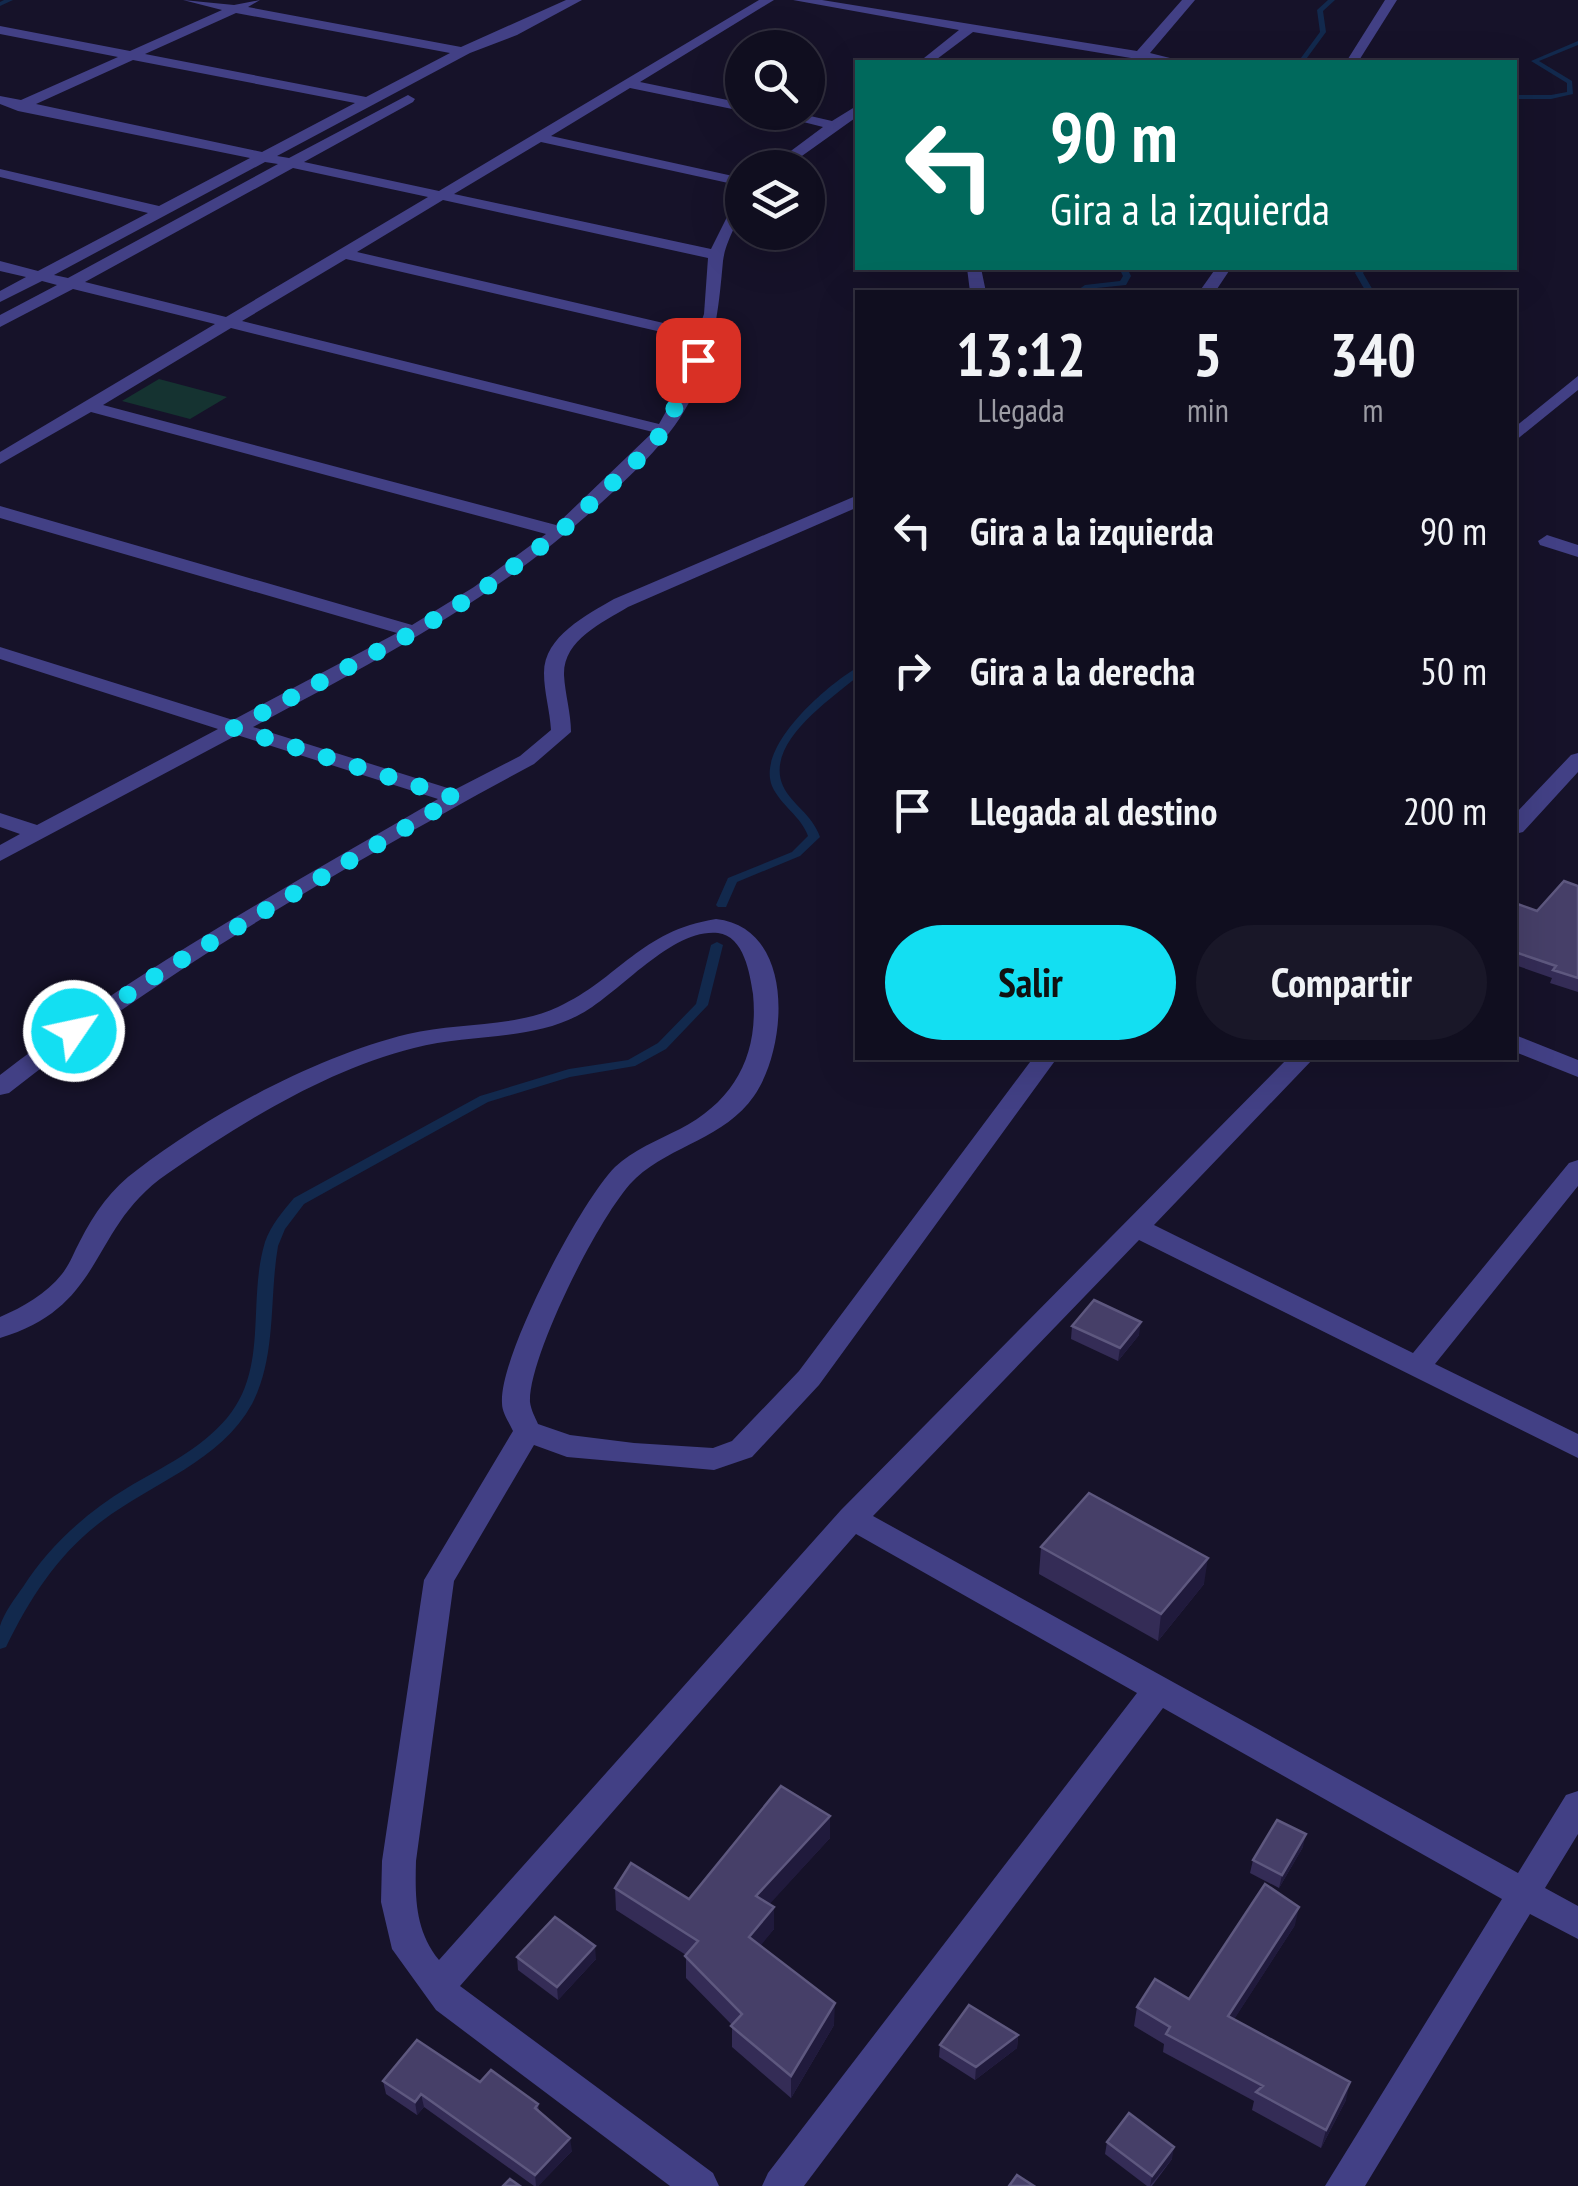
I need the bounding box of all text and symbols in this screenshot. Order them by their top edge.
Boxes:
map controls [725,30,825,250]
button: search [725,30,825,130]
text: 90 m [1050,91,1178,181]
icon: left [885,100,1015,230]
button: layers [725,150,825,250]
text: Gira a la izquierda [1050,179,1330,237]
text: 13:12 [956,315,1086,393]
text: 5 [1194,315,1222,393]
text: 340 [1330,315,1416,393]
pin [656,318,741,403]
icon: arrive [671,333,726,388]
text: Llegada [977,389,1064,431]
text: min [1187,389,1229,431]
text: m [1362,389,1383,431]
icon: left [885,503,940,558]
text: Gira a la izquierda [970,506,1214,555]
text: 90 m [1420,506,1487,555]
icon: right [885,643,940,698]
text: Gira a la derecha [970,646,1195,695]
text: 50 m [1420,646,1487,695]
icon: arrive [885,783,940,838]
text: Llegada al destino [970,786,1217,835]
text: 200 m [1403,786,1487,835]
button: Salir [885,925,1176,1040]
button: Compartir [1196,925,1487,1040]
position arrow [22,979,126,1083]

